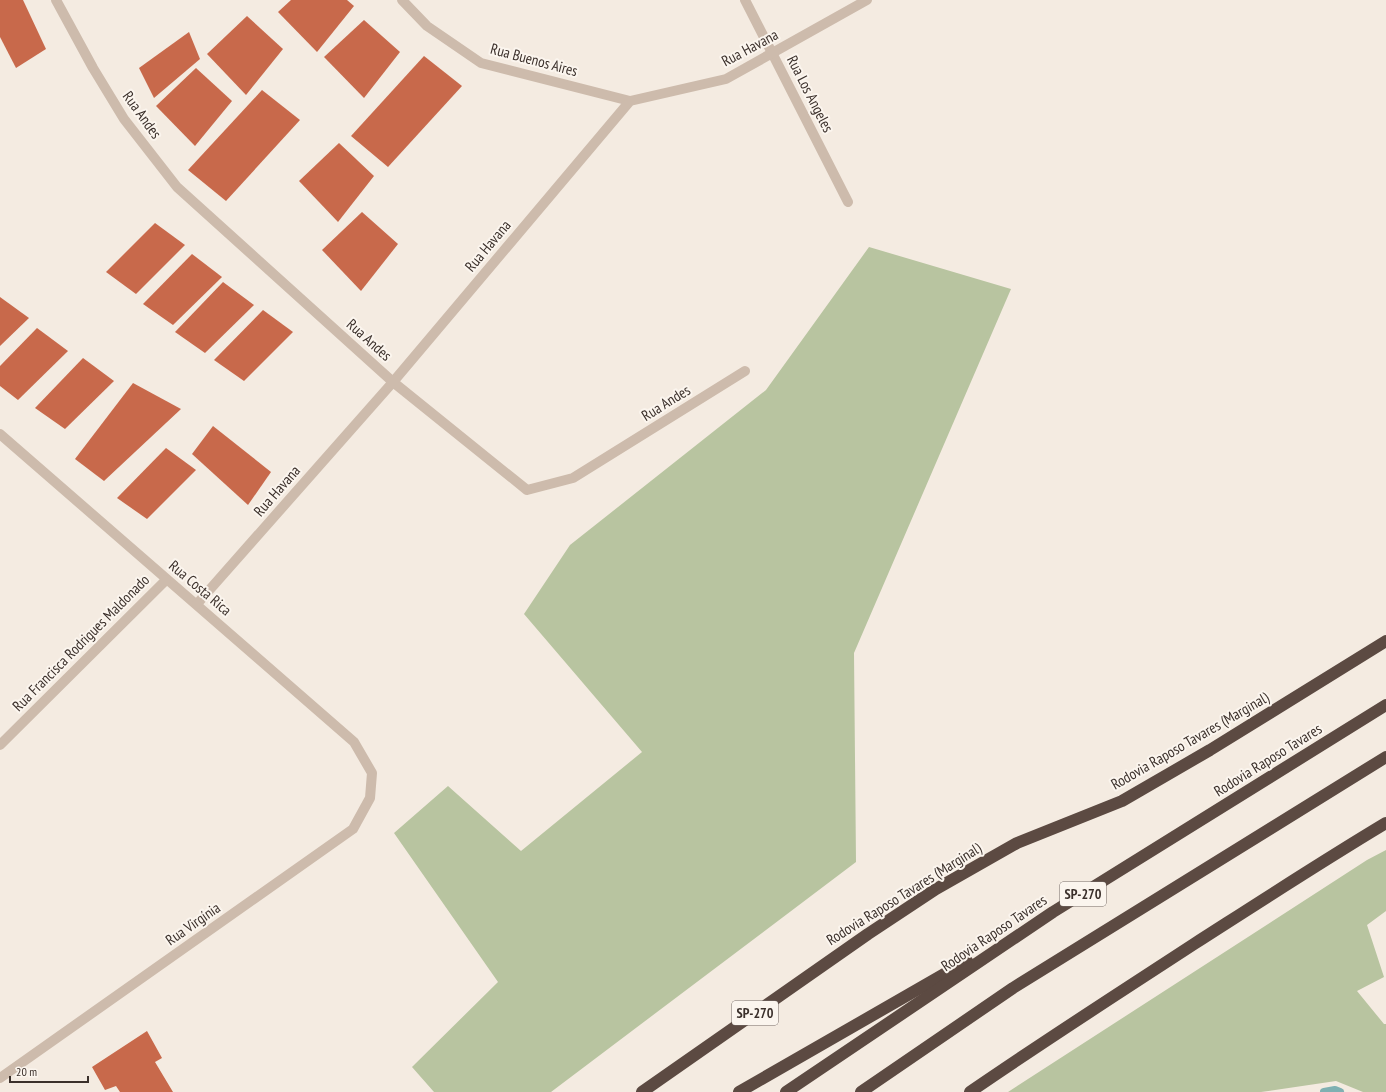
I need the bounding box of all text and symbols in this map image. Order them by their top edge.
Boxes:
street label: Rua Havana [718,25,781,70]
street label: Rua Buenos Aires [489,39,580,80]
street label: Rua Los Angeles [783,52,838,135]
street label: Rua Andes [119,87,166,142]
street label: Rua Havana [461,216,515,275]
street label: Rua Andes [343,315,396,365]
street label: Rua Andes [638,380,694,425]
street label: Rua Havana [249,461,304,520]
street label: Rua Costa Rica [165,556,236,619]
street label: Rua Francisca Rodrigues Maldonado [8,570,153,715]
street label: Rodovia Raposo Tavares (Marginal) [1108,688,1272,794]
street label: Rodovia Raposo Tavares [1211,720,1325,800]
street label: Rodovia Raposo Tavares (Marginal) [823,838,985,949]
road number: SP-270 [1060,882,1106,906]
street label: Rodovia Raposo Tavares [937,890,1050,975]
street label: Rua Virgínia [162,898,224,949]
road number: SP-270 [732,1001,778,1025]
scale bar [10,1058,88,1084]
text: 20 m [16,1064,37,1079]

